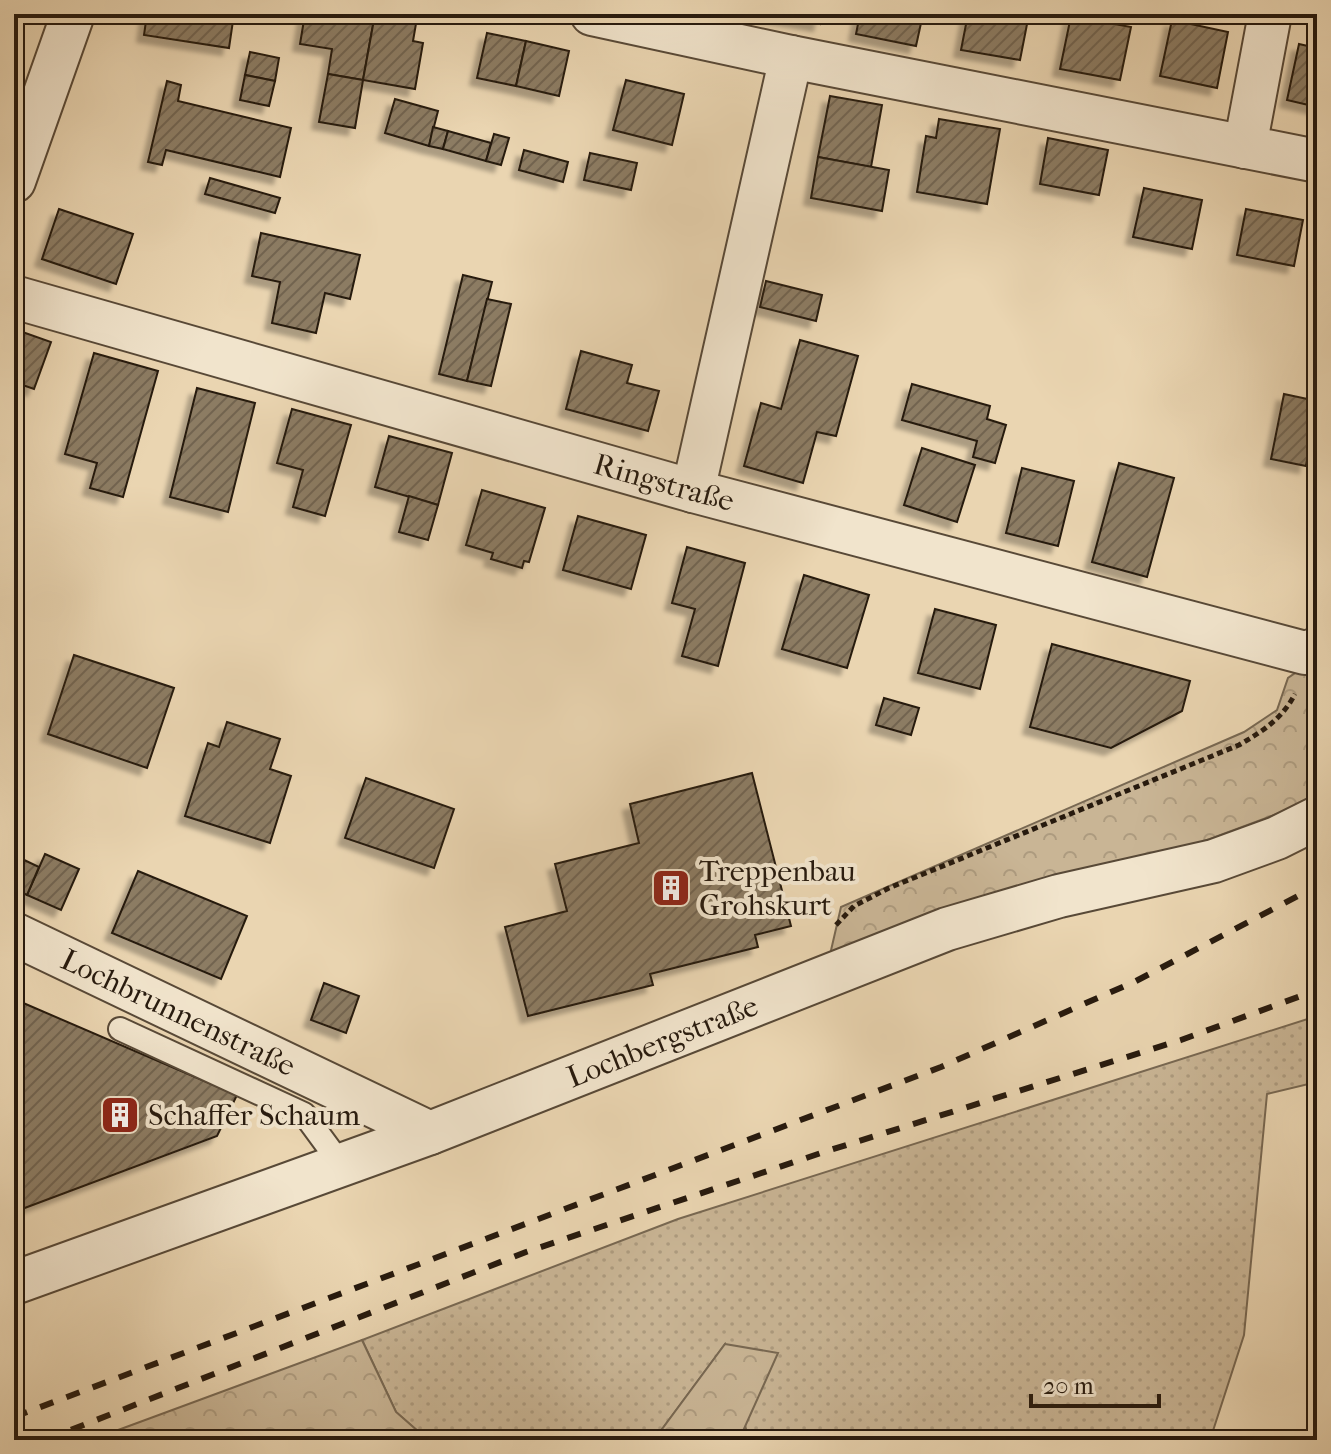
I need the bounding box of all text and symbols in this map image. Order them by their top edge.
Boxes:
street label: Ringstraße [590,446,738,519]
place label: Treppenbau Grohskurt [699,854,856,923]
building icon: Treppenbau Grohskurt [650,867,692,909]
street label: Lochbrunnenstraße [55,942,301,1083]
street label: Lochbergstraße [562,988,763,1095]
building icon: Schaffer Schaum [99,1094,141,1136]
place label: Schaffer Schaum [148,1098,360,1133]
scale bar [1031,1358,1159,1408]
text: 20 m [1043,1372,1094,1400]

